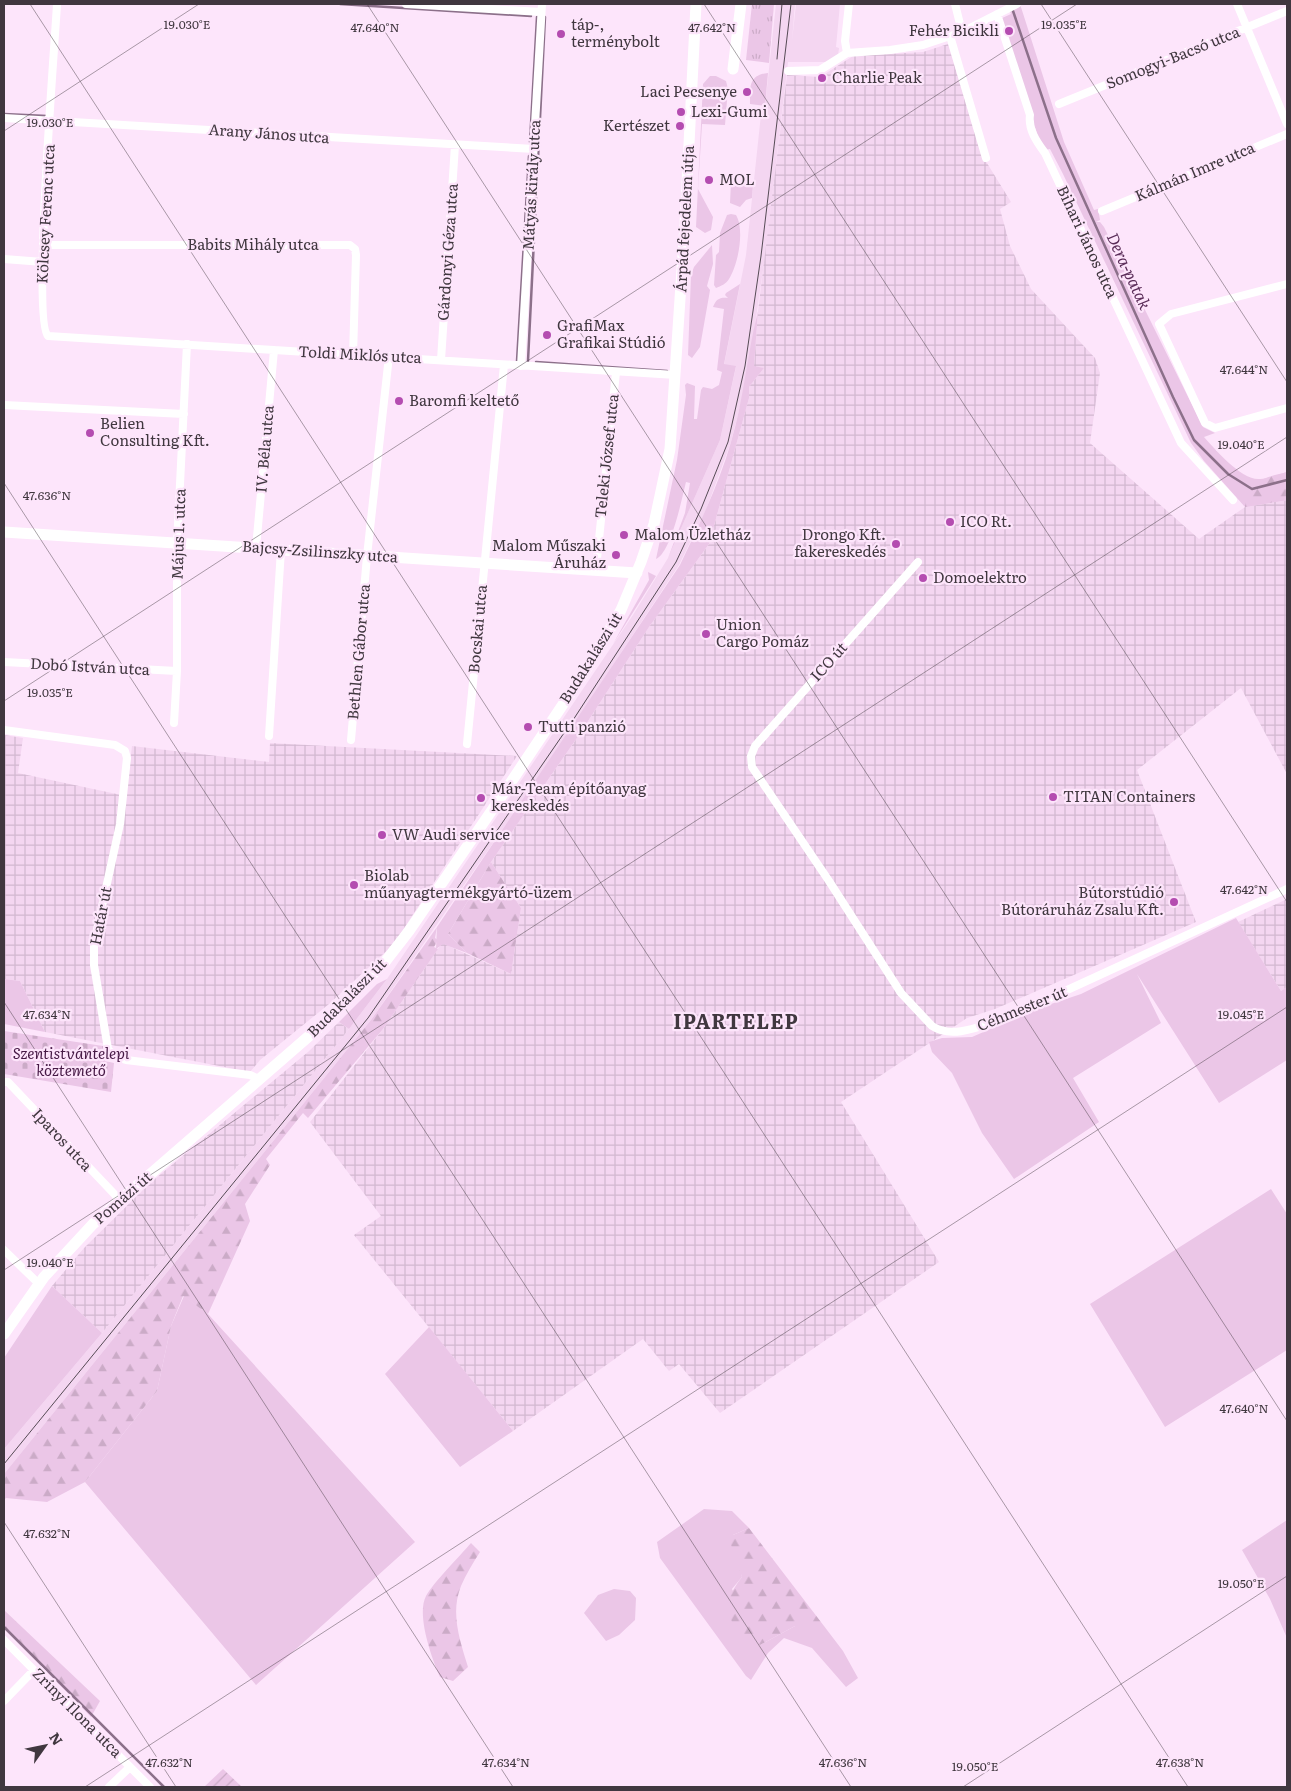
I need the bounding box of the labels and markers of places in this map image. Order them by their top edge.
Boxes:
place label: táp-, terménybolt [571,12,660,52]
place label: Fehér Bicikli [909,18,999,41]
marker: Fehér Bicikli [1003,25,1015,37]
marker: táp-, terménybolt [555,28,567,40]
place label: Charlie Peak [832,65,923,88]
marker: Charlie Peak [816,72,828,84]
place label: Laci Pecsenye [640,79,737,102]
marker: Laci Pecsenye [741,86,753,98]
place label: Lexi-Gumi [691,99,767,122]
marker: Lexi-Gumi [675,106,687,118]
place label: Kertészet [603,113,670,136]
marker: Kertészet [674,120,686,132]
place label: MOL [719,167,755,190]
marker: MOL [703,174,715,186]
place label: GrafiMax Grafikai Stúdió [557,313,666,353]
marker: GrafiMax Grafikai Stúdió [541,329,553,341]
place label: Baromfi keltető [409,388,520,411]
marker: Baromfi keltető [393,395,405,407]
place label: Belien Consulting Kft. [100,411,210,451]
marker: Belien Consulting Kft. [84,427,96,439]
place label: ICO Rt. [960,509,1012,532]
marker: ICO Rt. [944,516,956,528]
place label: Malom Üzletház [634,522,751,545]
place label: Drongo Kft. fakereskedés [794,522,886,562]
marker: Malom Üzletház [618,529,630,541]
place label: Malom Műszaki Áruház [492,533,606,573]
marker: Drongo Kft. fakereskedés [890,538,902,550]
marker: Malom Műszaki Áruház [610,549,622,561]
place label: Domoelektro [933,565,1027,588]
marker: Domoelektro [917,572,929,584]
place label: Union Cargo Pomáz [716,612,809,652]
marker: Union Cargo Pomáz [700,628,712,640]
place label: Tutti panzió [538,714,626,737]
marker: Tutti panzió [522,721,534,733]
place label: Már-Team építőanyag kereskedés [491,776,647,816]
place label: TITAN Containers [1063,784,1195,807]
marker: TITAN Containers [1047,791,1059,803]
marker: Már-Team építőanyag kereskedés [475,792,487,804]
place label: VW Audi service [392,822,510,845]
marker: VW Audi service [376,829,388,841]
place label: Biolab műanyagtermékgyártó-üzem [364,863,573,903]
marker: Biolab műanyagtermékgyártó-üzem [348,879,360,891]
place label: Bútorstúdió Bútoráruház Zsalu Kft. [1001,880,1164,920]
marker: Bútorstúdió Bútoráruház Zsalu Kft. [1168,896,1180,908]

